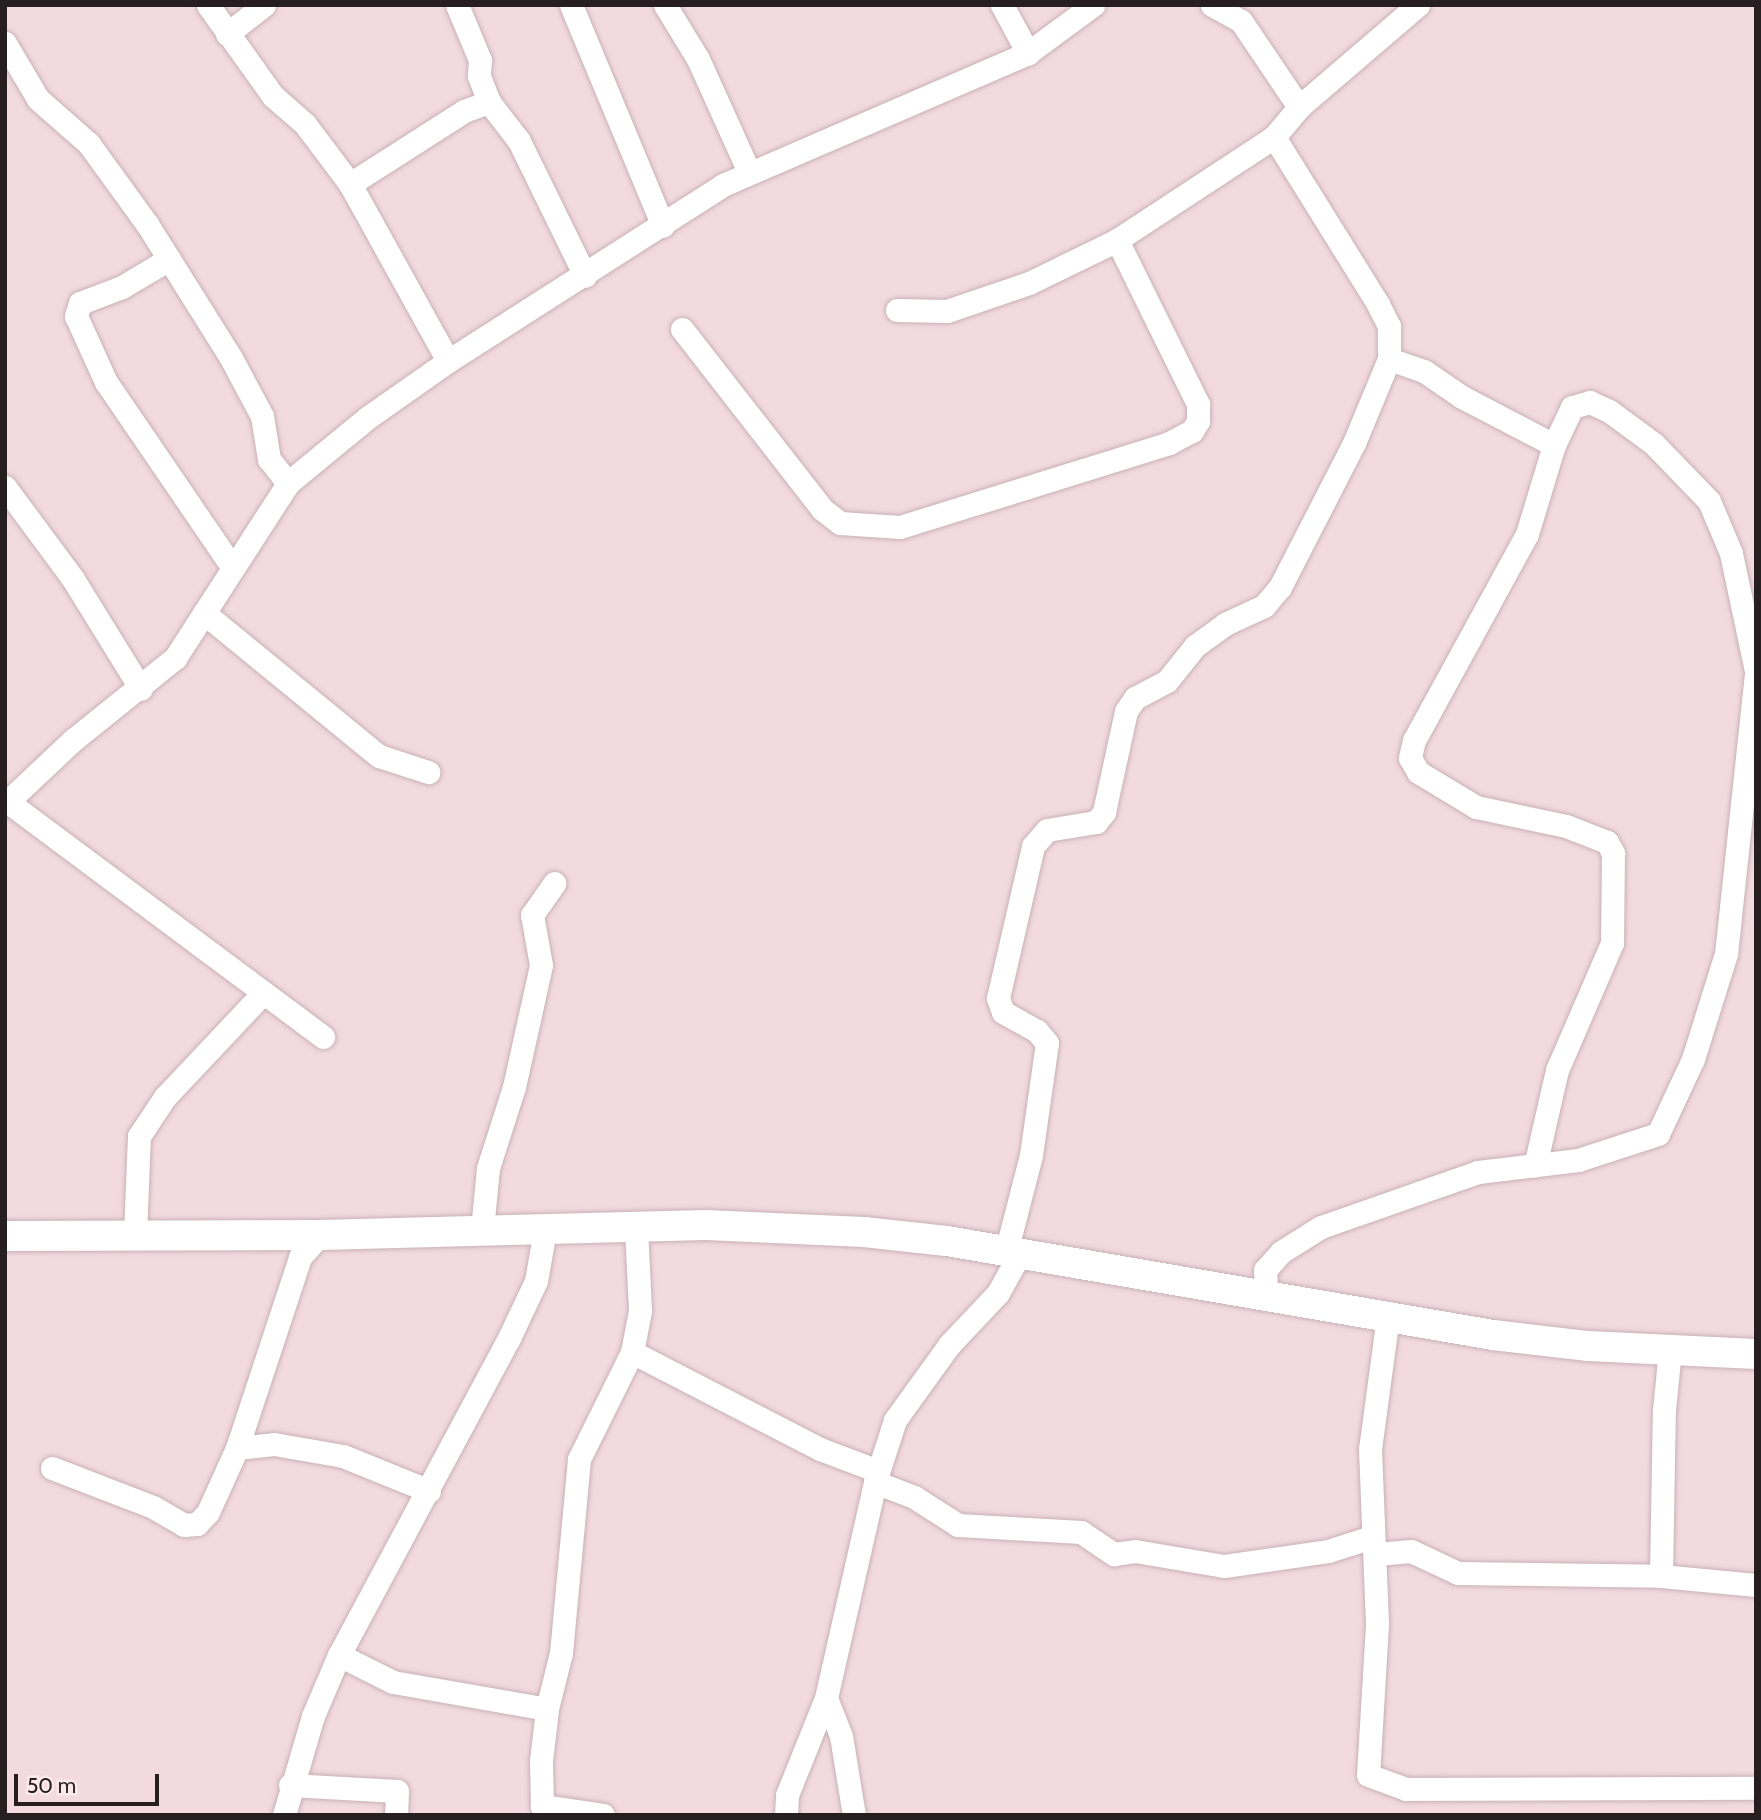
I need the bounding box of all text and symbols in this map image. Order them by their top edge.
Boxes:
scale bar [18,1760,163,1804]
text: 50 m [27,1773,76,1798]

